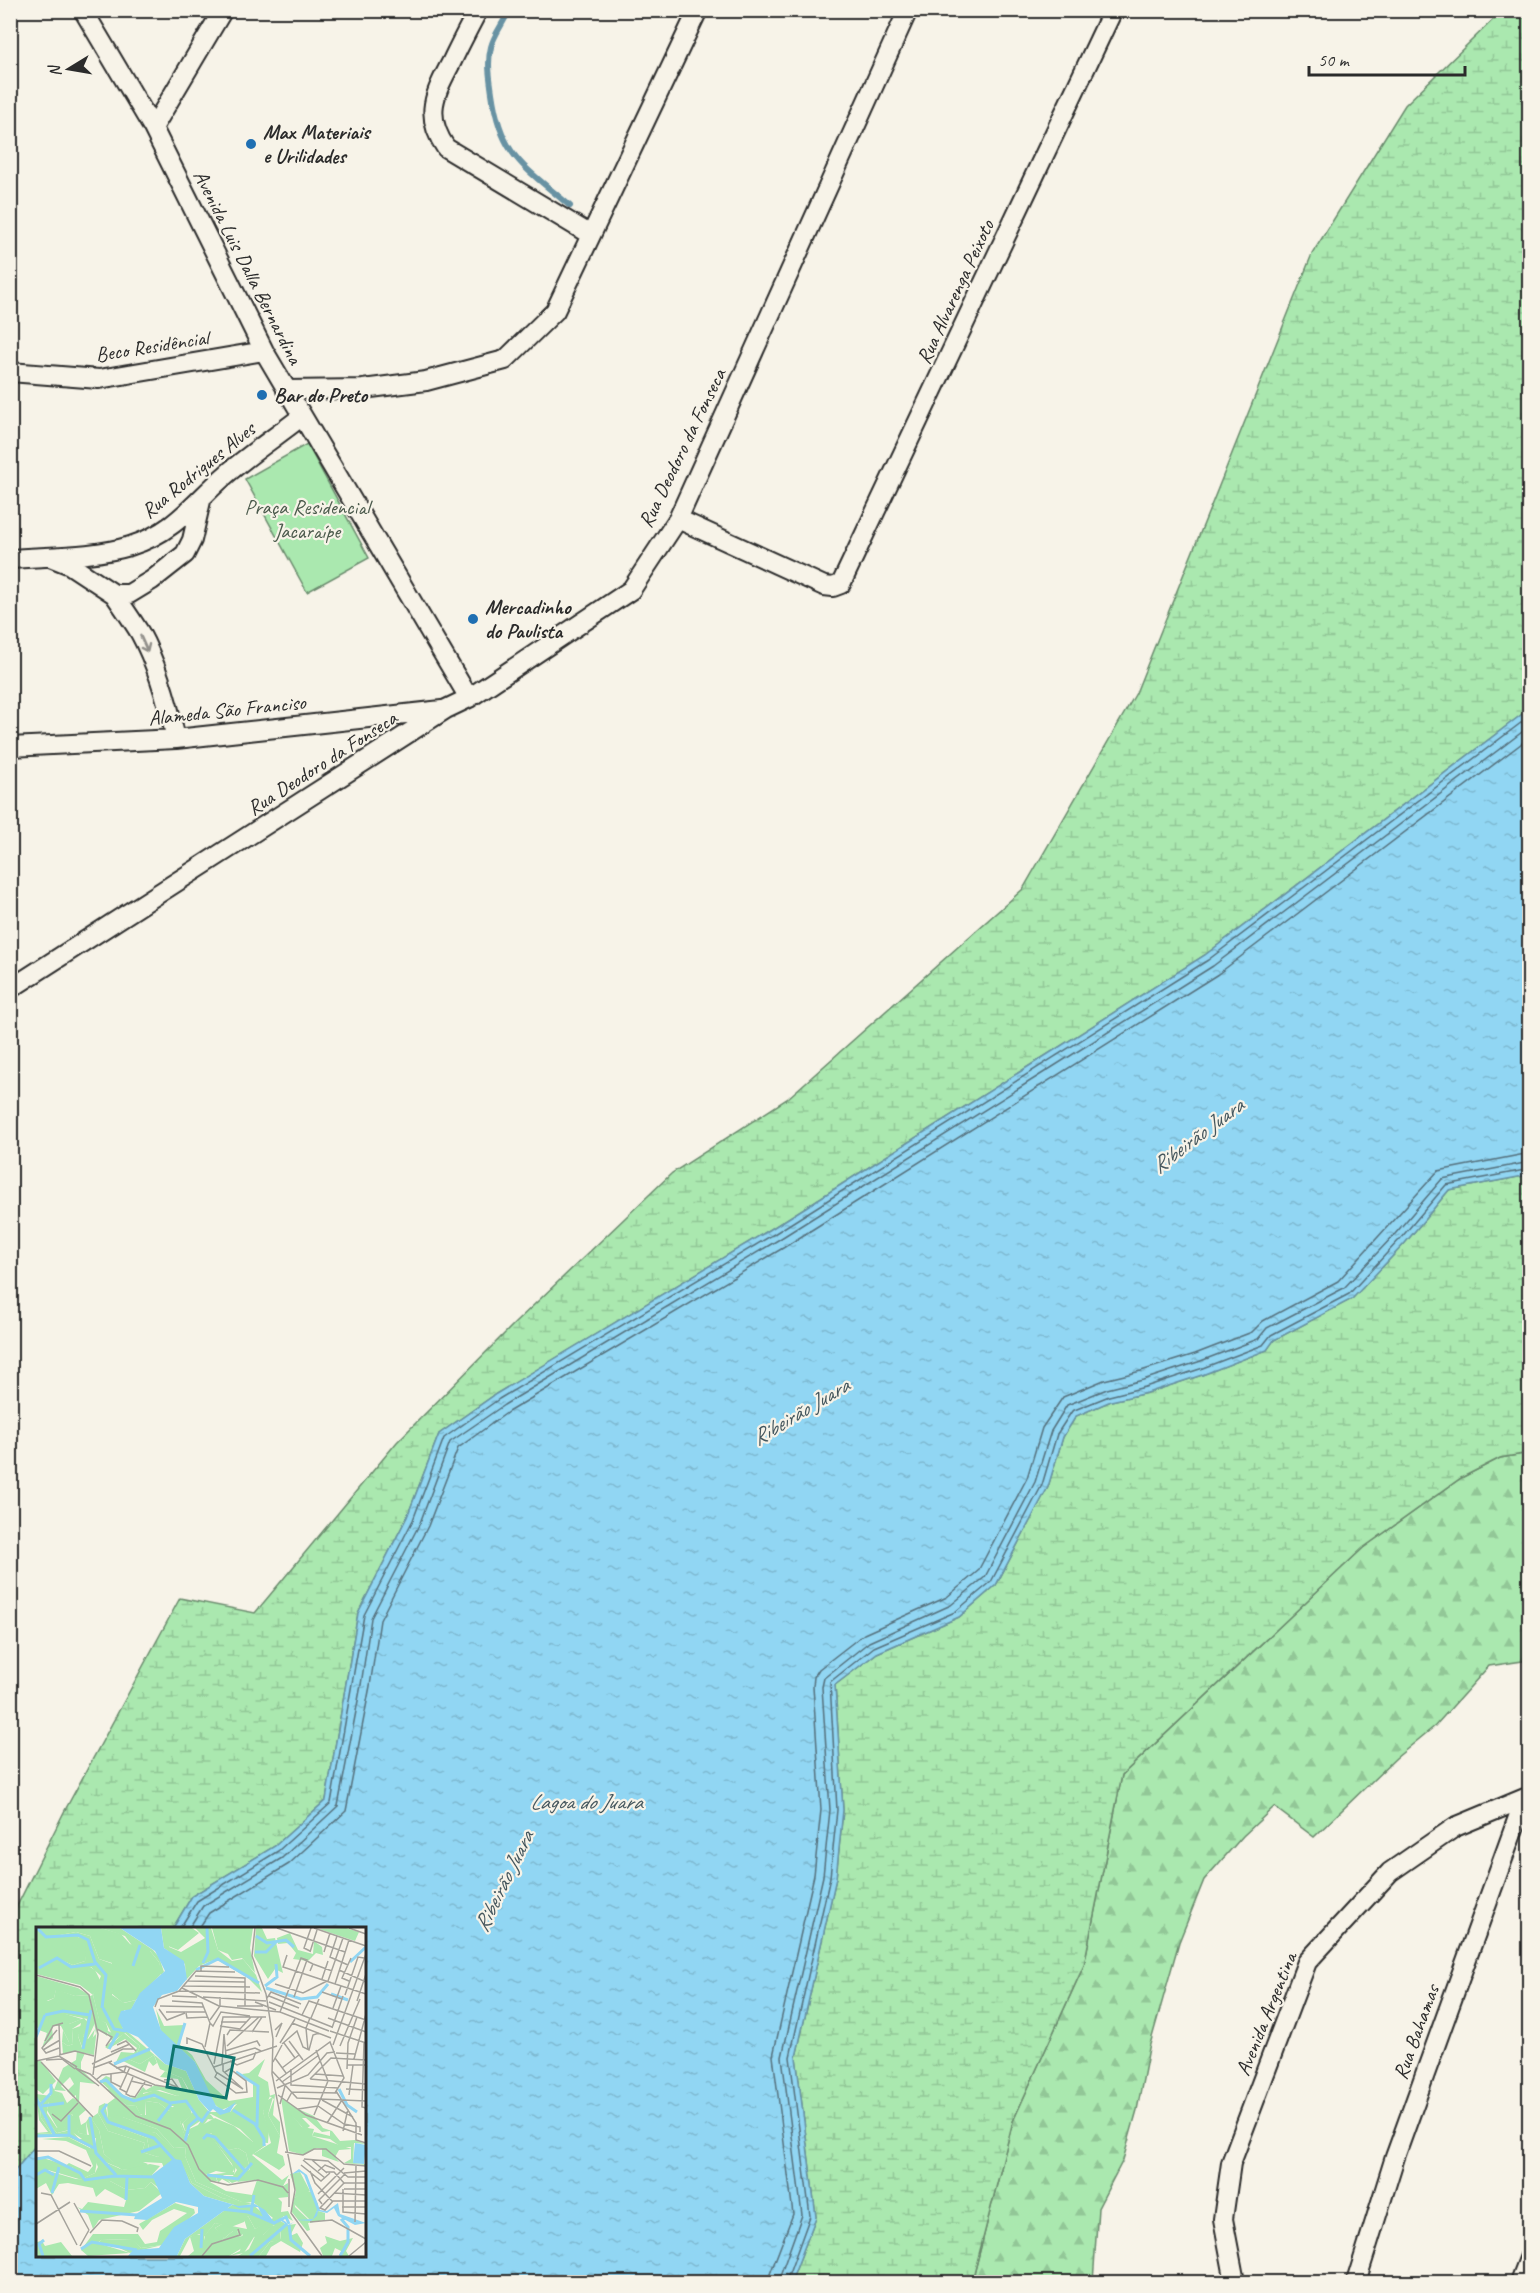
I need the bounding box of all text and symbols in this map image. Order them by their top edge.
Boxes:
north arrow [39,39,99,99]
scale bar [1309,39,1465,77]
text: 50 m [1318,49,1351,71]
text: N [44,62,66,78]
place label: Max Materiais e Urilidades [263,119,372,169]
marker: Max Materiais e Urilidades [244,137,258,151]
street label: Avenida Luis Dalla Bernardina [188,166,309,370]
street label: Rua Alvarenga Peixoto [910,214,1000,368]
street label: Beco Residêncial [94,324,214,368]
street label: Rua Deodoro da Fonseca [632,363,733,532]
place label: Bar do Preto [274,382,368,408]
marker: Bar do Preto [255,388,269,402]
street label: Rua Rodrigues Alves [136,415,262,524]
park label: Praça Residencial Jacaraípe [244,494,373,544]
place label: Mercadinho do Paulista [485,594,572,644]
marker: Mercadinho do Paulista [466,612,480,626]
one-way arrow [139,634,151,652]
street label: Alameda São Franciso [147,689,308,731]
street label: Rua Deodoro da Fonseca [242,704,403,821]
water label: Ribeirão Juara [1146,1090,1251,1180]
water label: Ribeirão Juara [747,1371,856,1452]
water label: Lagoa do Juara [530,1788,644,1816]
water label: Ribeirão Juara [467,1824,541,1936]
inset map [36,1927,366,2257]
street label: Avenida Argentina [1230,1947,1303,2079]
street label: Rua Bahamas [1387,1979,1446,2083]

